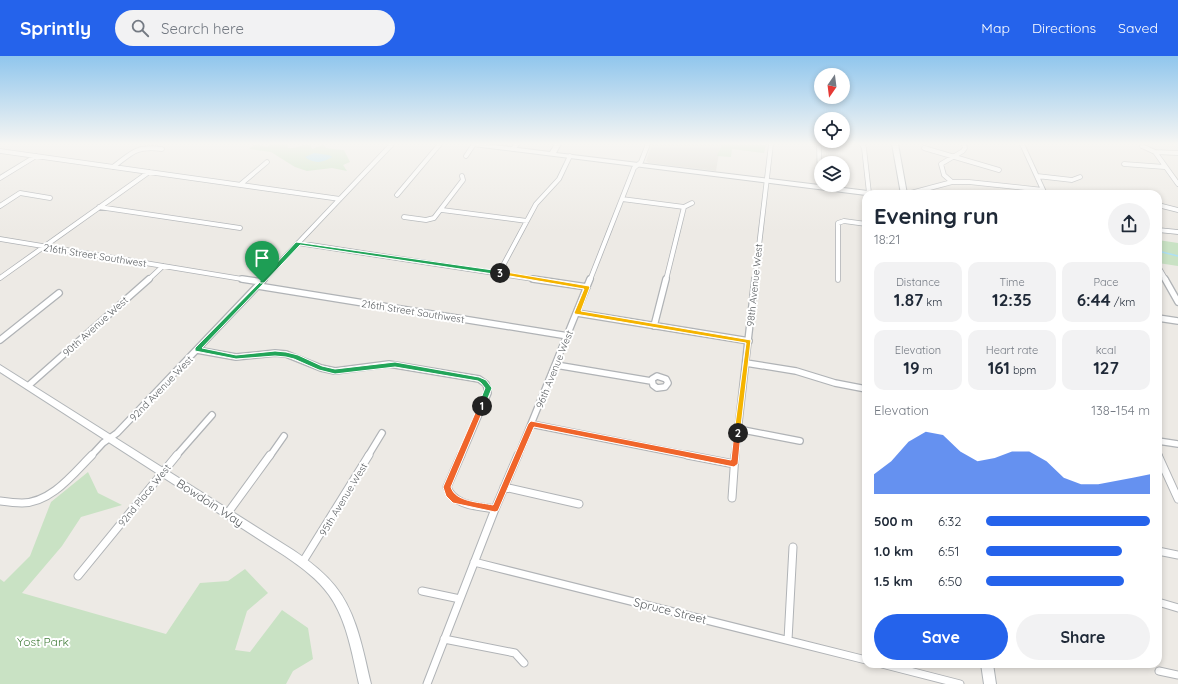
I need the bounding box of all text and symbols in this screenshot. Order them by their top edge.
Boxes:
search box [115,10,395,46]
text: Sprintly [20,16,91,40]
icon: search [129,17,151,39]
text: Search here [161,19,244,38]
text: Map [981,19,1010,37]
text: Directions [1032,19,1096,37]
text: Saved [1118,19,1158,37]
north arrow [814,68,850,104]
map controls [814,68,850,192]
button: locate [814,112,850,148]
button: layers [814,156,850,192]
text: Evening run [874,202,999,230]
button: share [1108,203,1150,245]
text: 18:21 [874,231,900,247]
street label: 216th Street Southwest [42,241,148,270]
pin [245,241,279,282]
street label: 98th Avenue West [744,243,765,327]
icon: arrive [251,247,273,269]
pin: 3 [490,263,510,283]
text: 3 [497,266,503,280]
text: Distance [896,275,940,289]
text: Time [999,275,1025,289]
text: Pace [1093,275,1119,289]
text: 1.87 [894,289,923,310]
text: 12:35 [992,289,1032,310]
text: 6:44 [1077,289,1111,310]
street label: 90th Avenue West [60,293,131,359]
text: km [923,295,942,309]
text: /km [1111,295,1135,309]
street label: 216th Street Southwest [360,297,466,326]
street label: 96th Avenue West [533,328,576,410]
text: Elevation [895,343,941,357]
text: Heart rate [986,343,1038,357]
text: kcal [1096,343,1116,357]
street label: 92nd Avenue West [127,353,196,424]
text: 19 [903,357,920,378]
text: 161 [988,357,1010,378]
text: 127 [1093,357,1119,378]
text: m [920,363,933,377]
text: bpm [1010,363,1036,377]
pin: 1 [472,396,492,416]
text: 1 [480,399,484,413]
text: Elevation [874,402,929,418]
text: 138–154 m [1091,402,1150,418]
pin: 2 [728,423,748,443]
text: 2 [735,426,741,440]
street label: 95th Avenue West [316,460,371,538]
street label: 92nd Place West [115,461,174,529]
street label: Bowdoin Way [174,475,247,530]
text: 500 m [874,513,913,529]
text: 6:32 [938,513,961,529]
text: 1.0 km [874,543,913,559]
text: 6:51 [938,543,959,559]
text: 1.5 km [874,573,913,589]
text: 6:50 [938,573,962,589]
street label: Spruce Street [632,594,708,627]
button: Save [874,614,1008,660]
button: Share [1016,614,1150,660]
park label: Yost Park [17,634,69,649]

